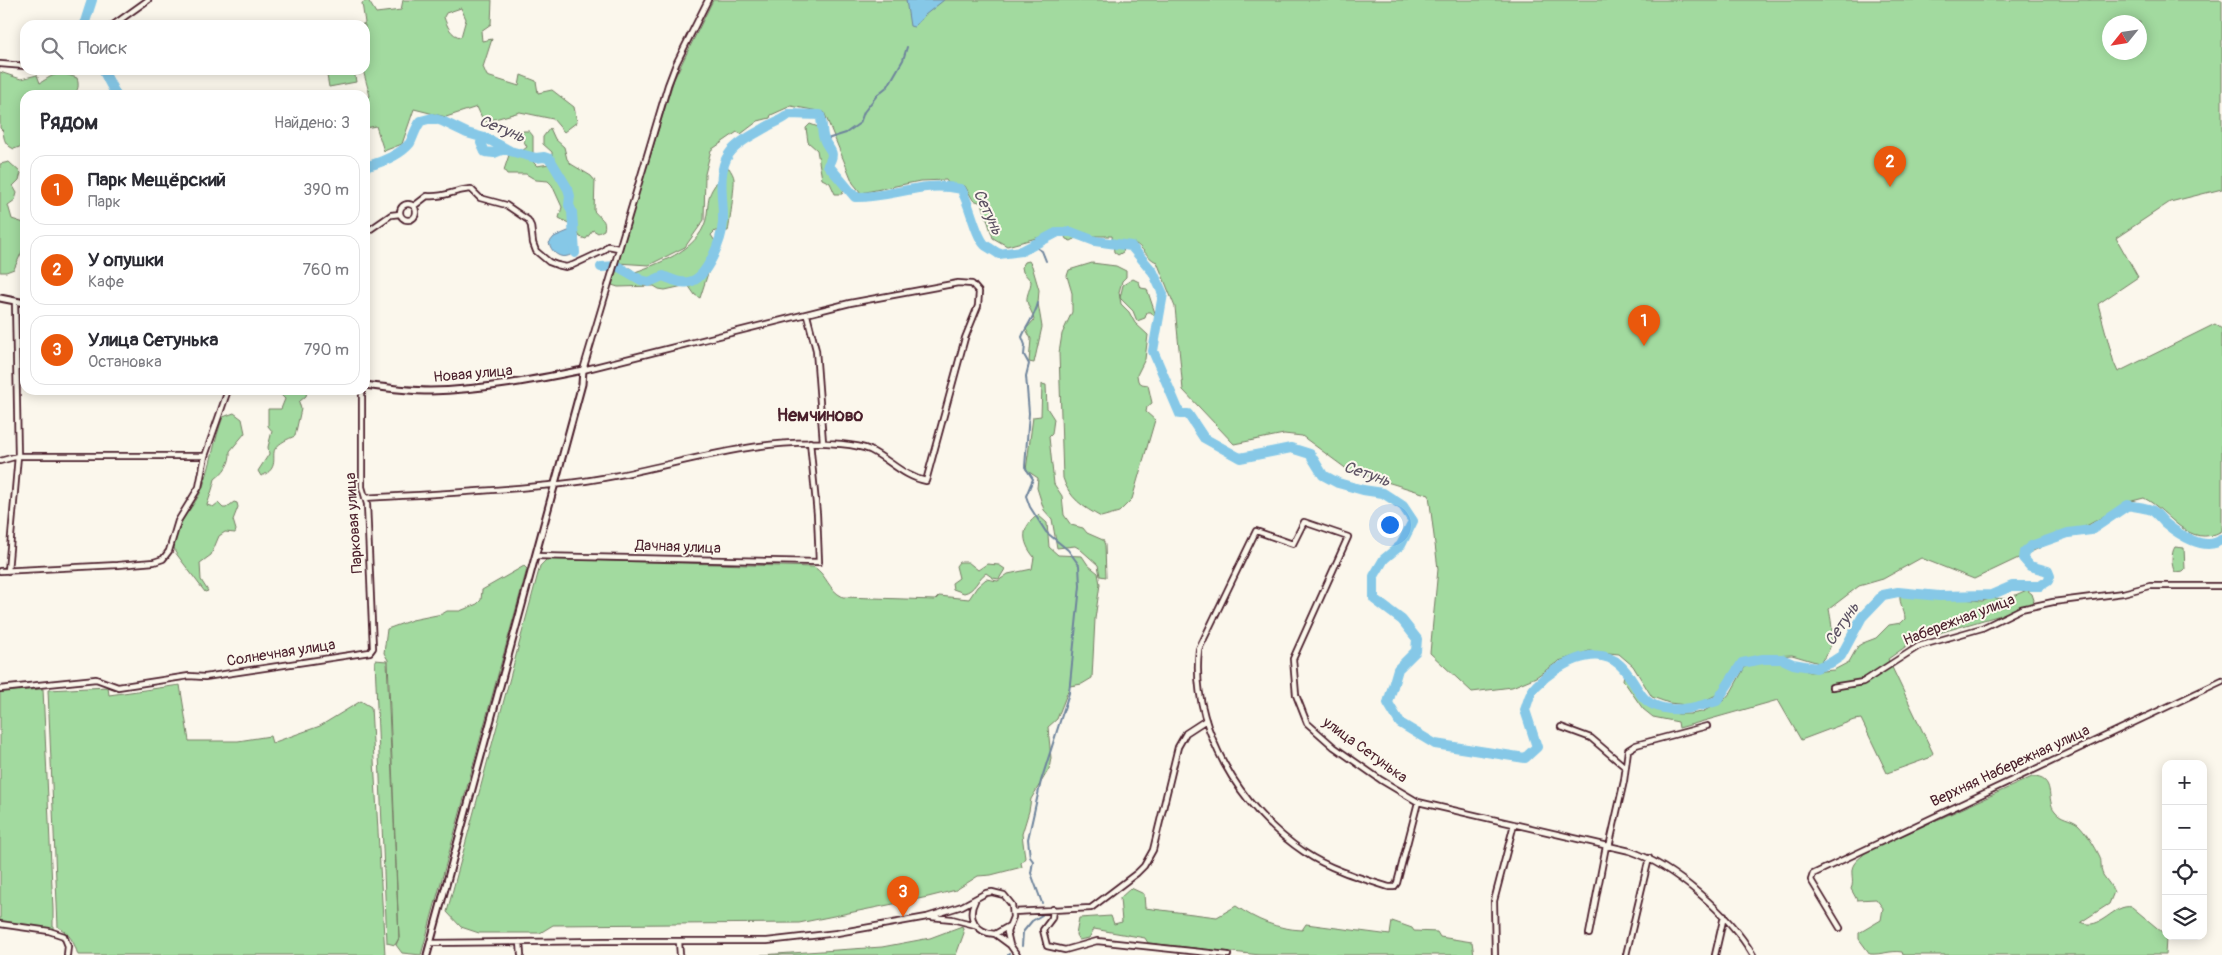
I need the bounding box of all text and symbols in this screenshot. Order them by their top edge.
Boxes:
north arrow [2102,15,2147,60]
search box [20,20,370,75]
icon: search [38,34,66,62]
text: Поиск [78,36,128,60]
text: Рядом [40,109,98,136]
water label: Сетунь [476,111,529,147]
text: Найдено: 3 [274,113,350,133]
pin: 2 [1874,146,1906,187]
text: Парк Мещёрский [88,168,226,192]
text: 1 [54,180,60,200]
text: 390 m [303,180,349,200]
water label: Сетунь [969,186,1007,239]
text: Парк [88,192,121,212]
text: У опушки [88,248,163,272]
text: 2 [53,260,61,280]
text: 760 m [303,260,349,280]
text: Кафе [88,272,124,292]
pin: 1 [1628,305,1660,346]
text: Улица Сетунька [88,328,218,352]
text: 3 [53,340,61,360]
text: 790 m [304,340,349,360]
text: Остановка [88,352,162,372]
street label: Новая улица [433,361,513,387]
district label: Немчиново [777,404,864,427]
water label: Сетунь [1341,457,1394,491]
street label: Парковая улица [341,472,367,574]
your location [1377,512,1403,538]
street label: Дачная улица [634,536,721,558]
street label: Набережная улица [1900,590,2018,650]
water label: Сетунь [1820,598,1864,649]
street label: Солнечная улица [225,635,337,671]
street label: улица Сетунька [1318,712,1411,787]
street label: Верхняя Набережная улица [1927,721,2093,811]
map controls [2162,760,2207,940]
button: + [2162,760,2207,805]
button: − [2162,805,2207,850]
button: locate [2162,850,2207,895]
pin: 3 [887,876,919,917]
button: layers [2162,895,2207,940]

